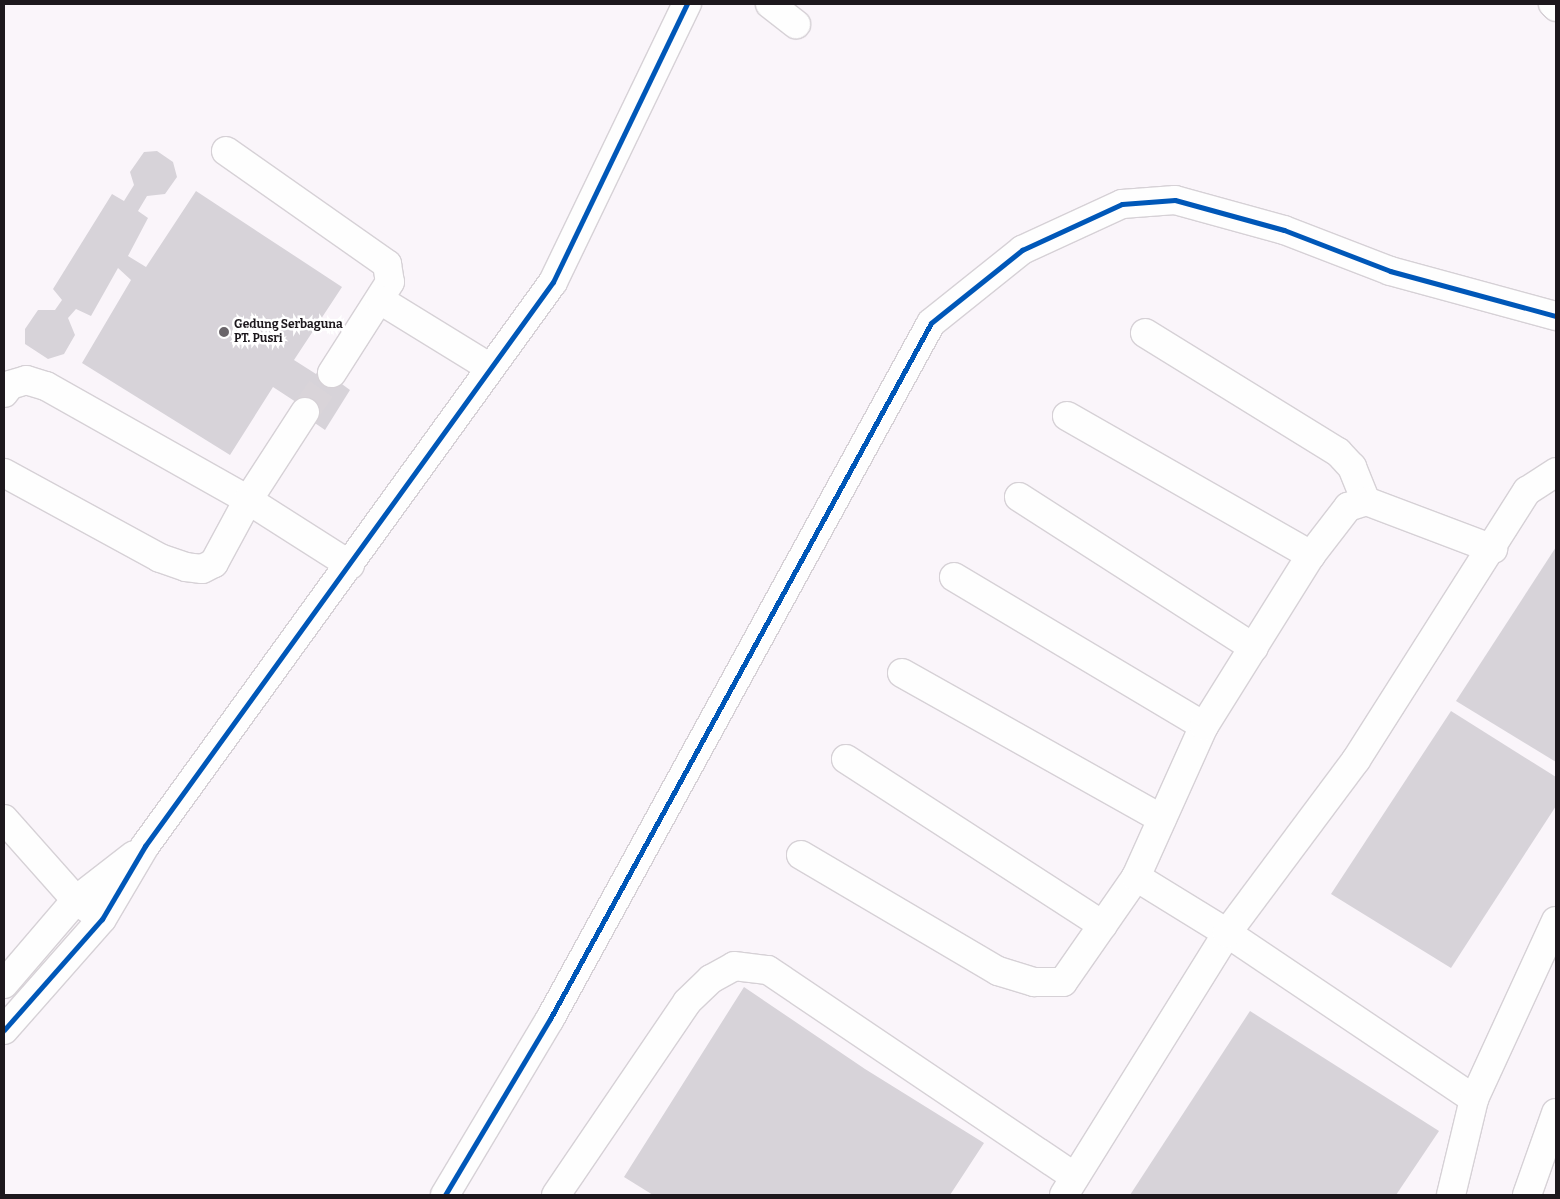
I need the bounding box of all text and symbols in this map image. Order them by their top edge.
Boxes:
place label: Gedung Serbaguna PT. Pusri [234,318,343,346]
marker: Gedung Serbaguna PT. Pusri [218,326,230,338]

